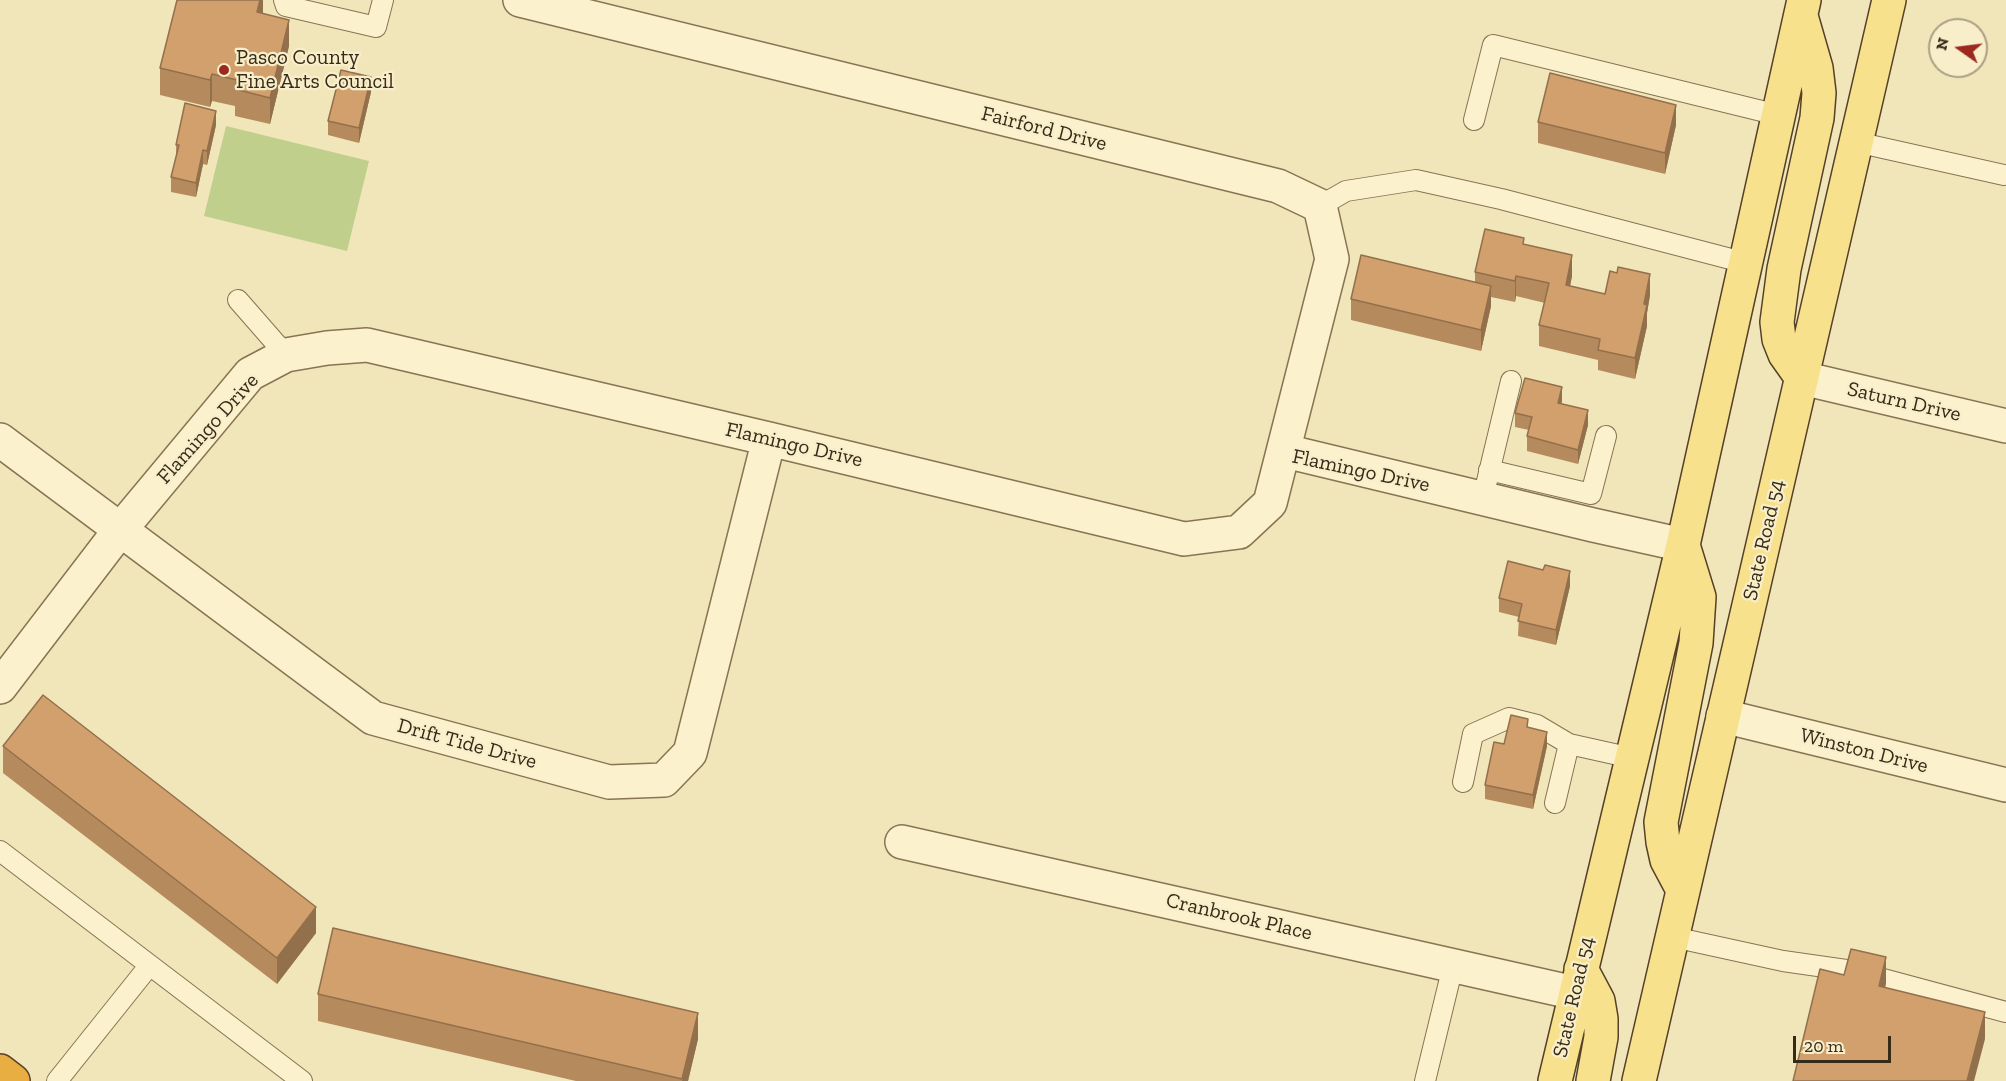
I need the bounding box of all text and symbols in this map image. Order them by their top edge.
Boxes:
north arrow [1928,18,1988,78]
text: N [1931,36,1953,52]
place label: Pasco County Fine Arts Council [236,45,394,95]
marker: Pasco County Fine Arts Council [217,63,231,77]
street label: Fairford Drive [979,101,1109,157]
street label: Flamingo Drive [152,369,264,489]
street label: Saturn Drive [1845,377,1963,427]
street label: Flamingo Drive [723,417,865,473]
street label: Flamingo Drive [1290,444,1432,498]
street label: State Road 54 [1738,477,1790,603]
street label: Drift Tide Drive [395,713,539,775]
street label: Winston Drive [1797,723,1931,779]
street label: Cranbrook Place [1163,888,1315,946]
street label: State Road 54 [1548,934,1600,1060]
scale bar [1796,1024,1894,1062]
text: 20 m [1804,1035,1843,1057]

